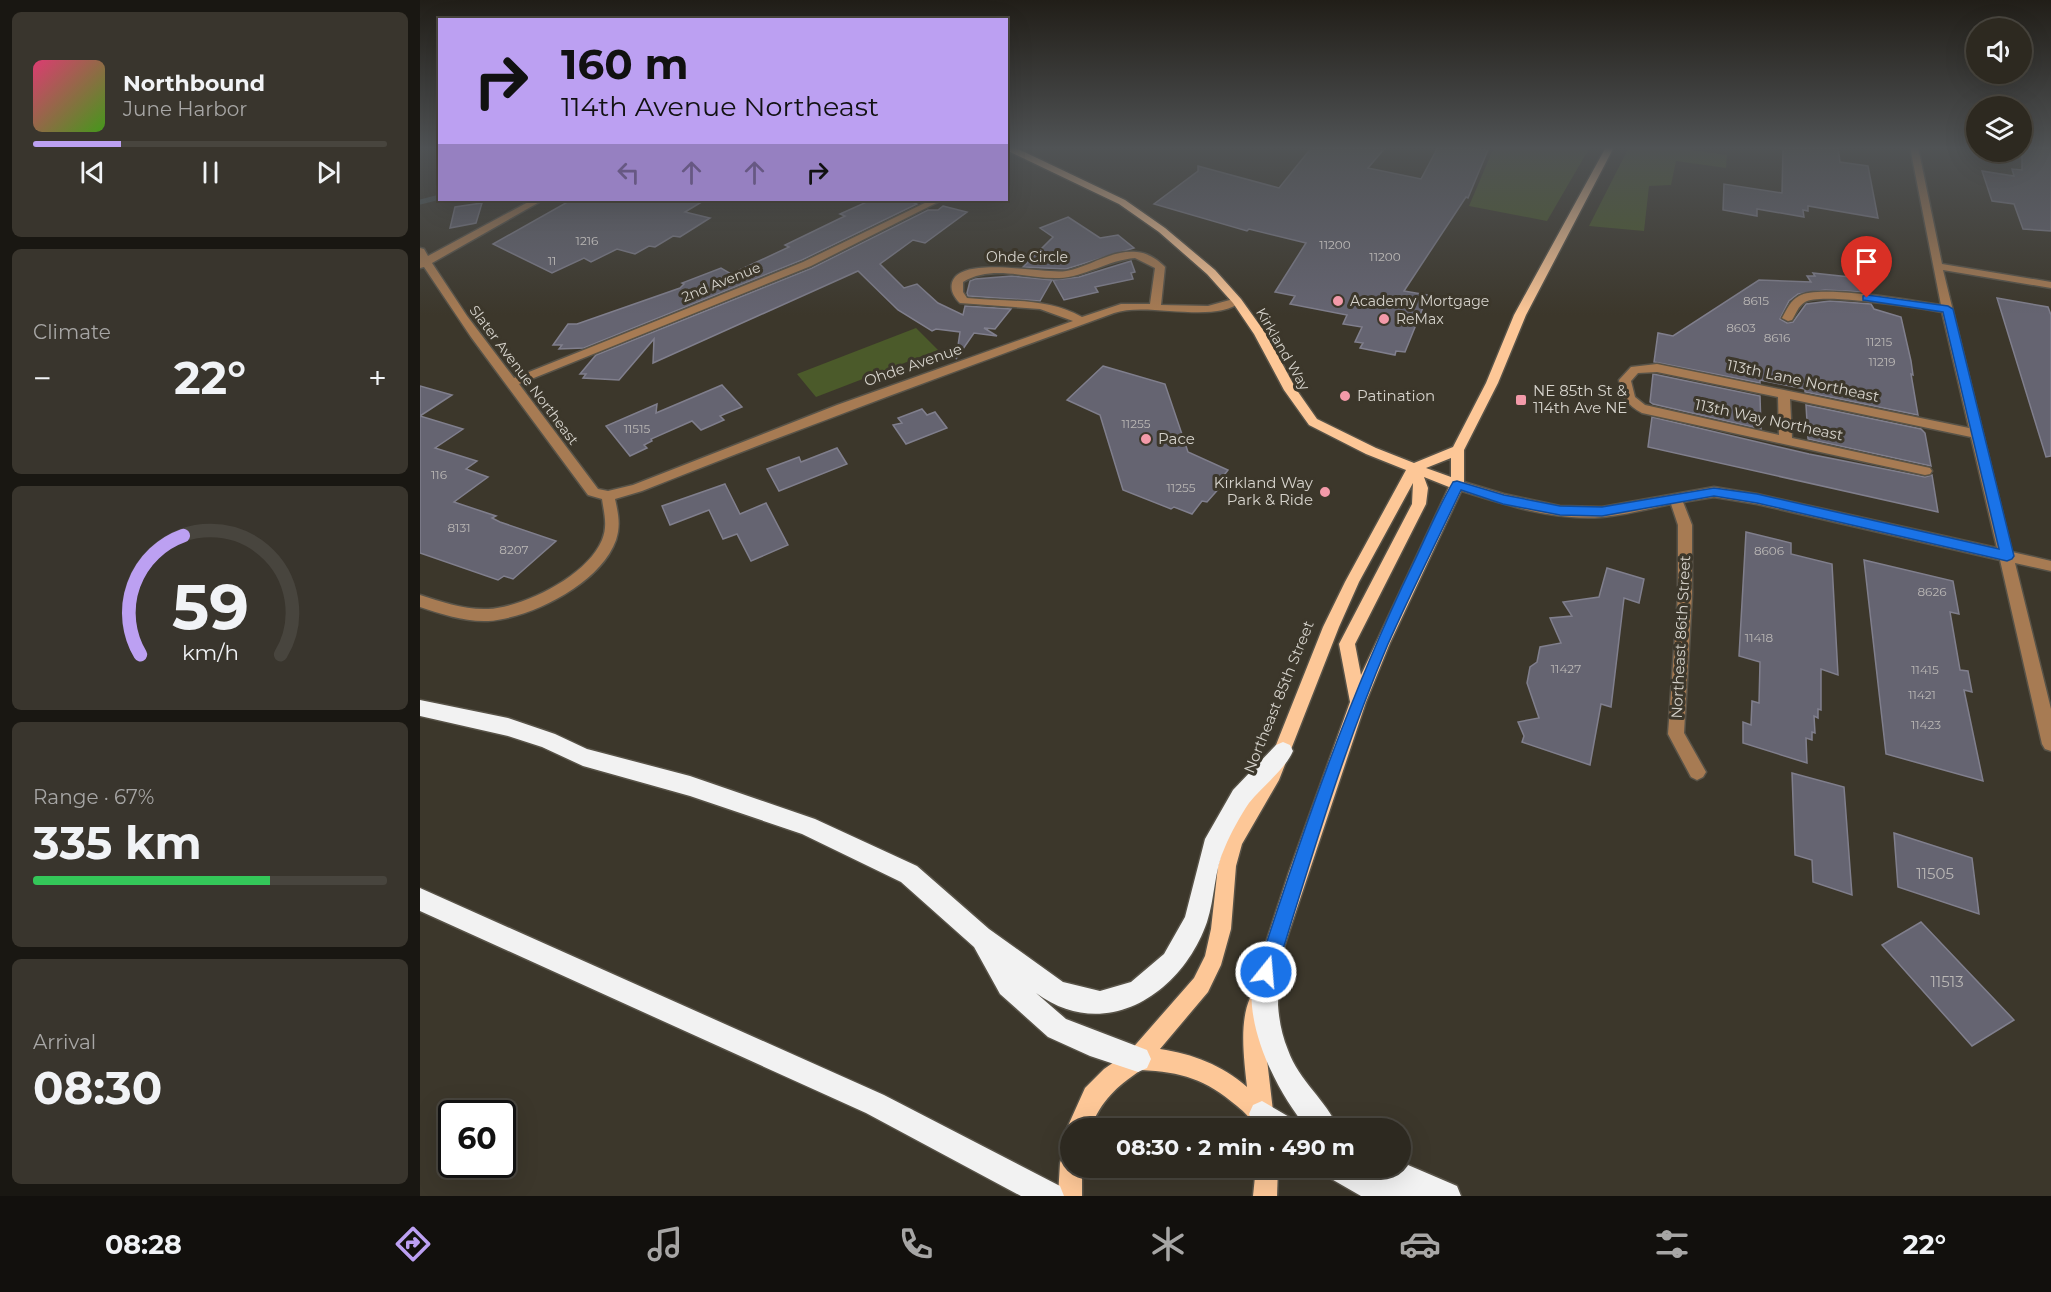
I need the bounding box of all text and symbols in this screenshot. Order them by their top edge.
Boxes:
map controls [1966,18,2032,162]
button: sound [1966,18,2032,84]
text: 160 m [561,38,689,90]
icon: right [462,42,540,120]
text: Northbound [123,70,265,97]
text: 114th Avenue Northeast [561,90,879,123]
button: layers [1966,96,2032,162]
text: June Harbor [123,97,247,121]
icon: previous [76,156,109,189]
icon: pause [194,156,227,189]
icon: next [312,156,345,189]
icon: left [612,156,645,189]
icon: ahead [675,156,708,189]
icon: ahead [738,156,771,189]
icon: right [801,156,834,189]
house number: 1216 [576,233,598,248]
pin [1841,236,1892,298]
house number: 11200 [1319,237,1351,252]
icon: arrive [1850,245,1883,278]
street label: Ohde Circle [986,248,1068,266]
house number: 11200 [1369,249,1401,264]
house number: 11 [548,253,556,268]
street label: 2nd Avenue [679,258,763,306]
place label: Academy Mortgage [1350,292,1489,310]
house number: 8615 [1743,293,1769,308]
marker: Academy Mortgage [1331,294,1345,308]
street label: Slater Avenue Northeast [466,302,583,449]
street label: Kirkland Way [1252,304,1314,394]
place label: ReMax [1396,310,1444,328]
marker: ReMax [1377,312,1391,326]
text: Climate [33,320,111,344]
house number: 8603 [1726,320,1756,335]
house number: 8616 [1764,330,1790,345]
house number: 11215 [1866,334,1893,349]
street label: Ohde Avenue [861,339,964,390]
text: 22° [174,350,246,405]
house number: 11219 [1868,354,1896,369]
street label: 113th Lane Northeast [1725,355,1881,406]
text: − [33,358,52,398]
text: + [368,358,387,398]
place label: NE 85th St & 114th Ave NE [1533,381,1627,417]
place label: Patination [1357,386,1435,405]
marker: Patination [1338,389,1352,403]
marker: NE 85th St & 114th Ave NE [1514,393,1528,407]
street label: 113th Way Northeast [1693,395,1845,445]
house number: 11255 [1121,416,1151,431]
house number: 11515 [624,421,650,436]
place label: Pace [1158,429,1195,448]
marker: Pace [1139,432,1153,446]
house number: 116 [431,467,447,482]
place label: Kirkland Way Park & Ride [1214,473,1314,509]
house number: 11255 [1166,480,1196,495]
marker: Kirkland Way Park & Ride [1318,485,1332,499]
house number: 8131 [447,520,471,535]
house number: 8207 [499,542,529,557]
house number: 8606 [1754,543,1784,558]
street label: Northeast 86th Street [1667,555,1694,719]
text: 59 [172,569,248,645]
house number: 8626 [1917,584,1947,599]
street label: Northeast 85th Street [1239,618,1318,776]
house number: 11418 [1745,630,1773,645]
text: km/h [181,639,239,665]
house number: 11427 [1551,661,1581,676]
house number: 11415 [1911,662,1939,677]
house number: 11421 [1908,687,1936,702]
house number: 11423 [1911,717,1941,732]
text: Range · 67% [33,785,154,809]
text: 335 km [33,815,202,870]
house number: 11505 [1916,864,1954,883]
position arrow [1234,940,1298,1004]
house number: 11513 [1930,972,1964,991]
text: Arrival [33,1030,96,1054]
text: 08:30 [33,1060,162,1115]
speed limit sign: 60 [438,1100,516,1178]
text: 08:30 · 2 min · 490 m [1116,1134,1355,1161]
icon: directions [392,1223,434,1265]
icon: music [644,1223,686,1265]
icon: phone [895,1223,937,1265]
icon: climate [1147,1223,1189,1265]
icon: car [1399,1223,1441,1265]
icon: filters [1651,1223,1693,1265]
text: 08:28 [105,1228,182,1261]
text: 22° [1903,1228,1946,1261]

